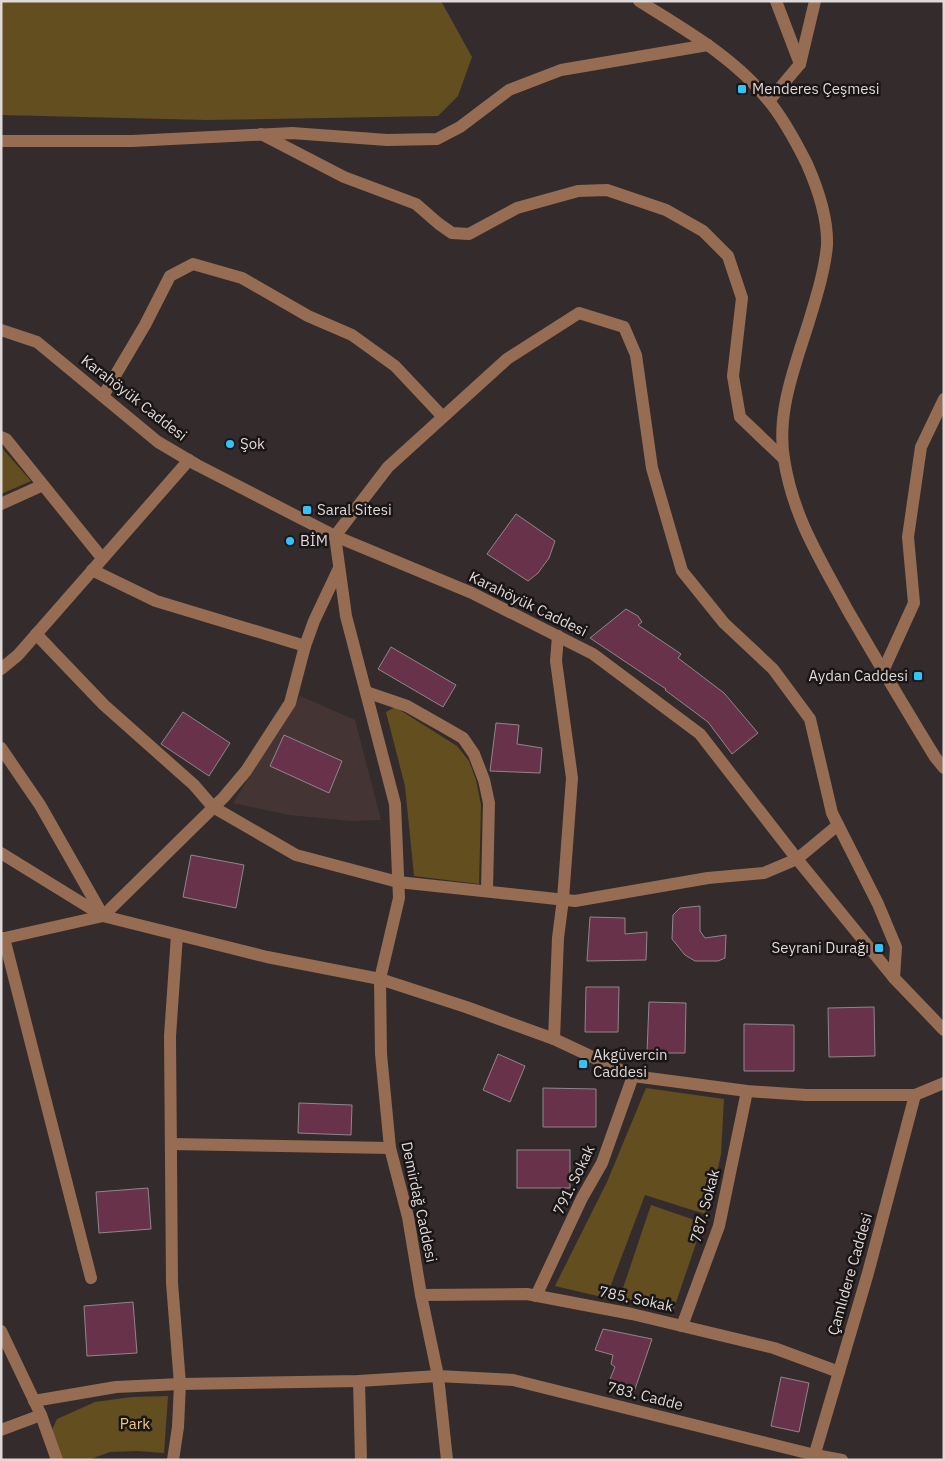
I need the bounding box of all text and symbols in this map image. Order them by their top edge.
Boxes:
place label: Menderes Çeşmesi [752,79,880,98]
marker: Menderes Çeşmesi [736,83,748,95]
street label: Karahöyük Caddesi [78,350,191,445]
place label: Şok [240,434,265,453]
marker: Şok [224,438,236,450]
place label: Saral Sitesi [317,500,392,519]
marker: Saral Sitesi [301,504,313,516]
place label: BİM [300,531,328,550]
marker: BİM [284,535,296,547]
street label: Karahöyük Caddesi [466,567,590,640]
place label: Aydan Caddesi [808,666,908,685]
marker: Aydan Caddesi [912,670,924,682]
place label: Seyrani Durağı [772,938,869,957]
marker: Seyrani Durağı [873,942,885,954]
place label: Akgüvercin Caddesi [593,1045,668,1081]
marker: Akgüvercin Caddesi [577,1058,589,1070]
street label: Demirdağ Caddesi [397,1140,442,1264]
street label: 791. Sokak [548,1142,599,1218]
street label: 787. Sokak [686,1167,723,1245]
street label: Çamlıdere Caddesi [823,1210,876,1337]
street label: 785. Sokak [597,1281,675,1316]
street label: 783. Cadde [605,1377,685,1414]
park label: Park [120,1414,150,1433]

